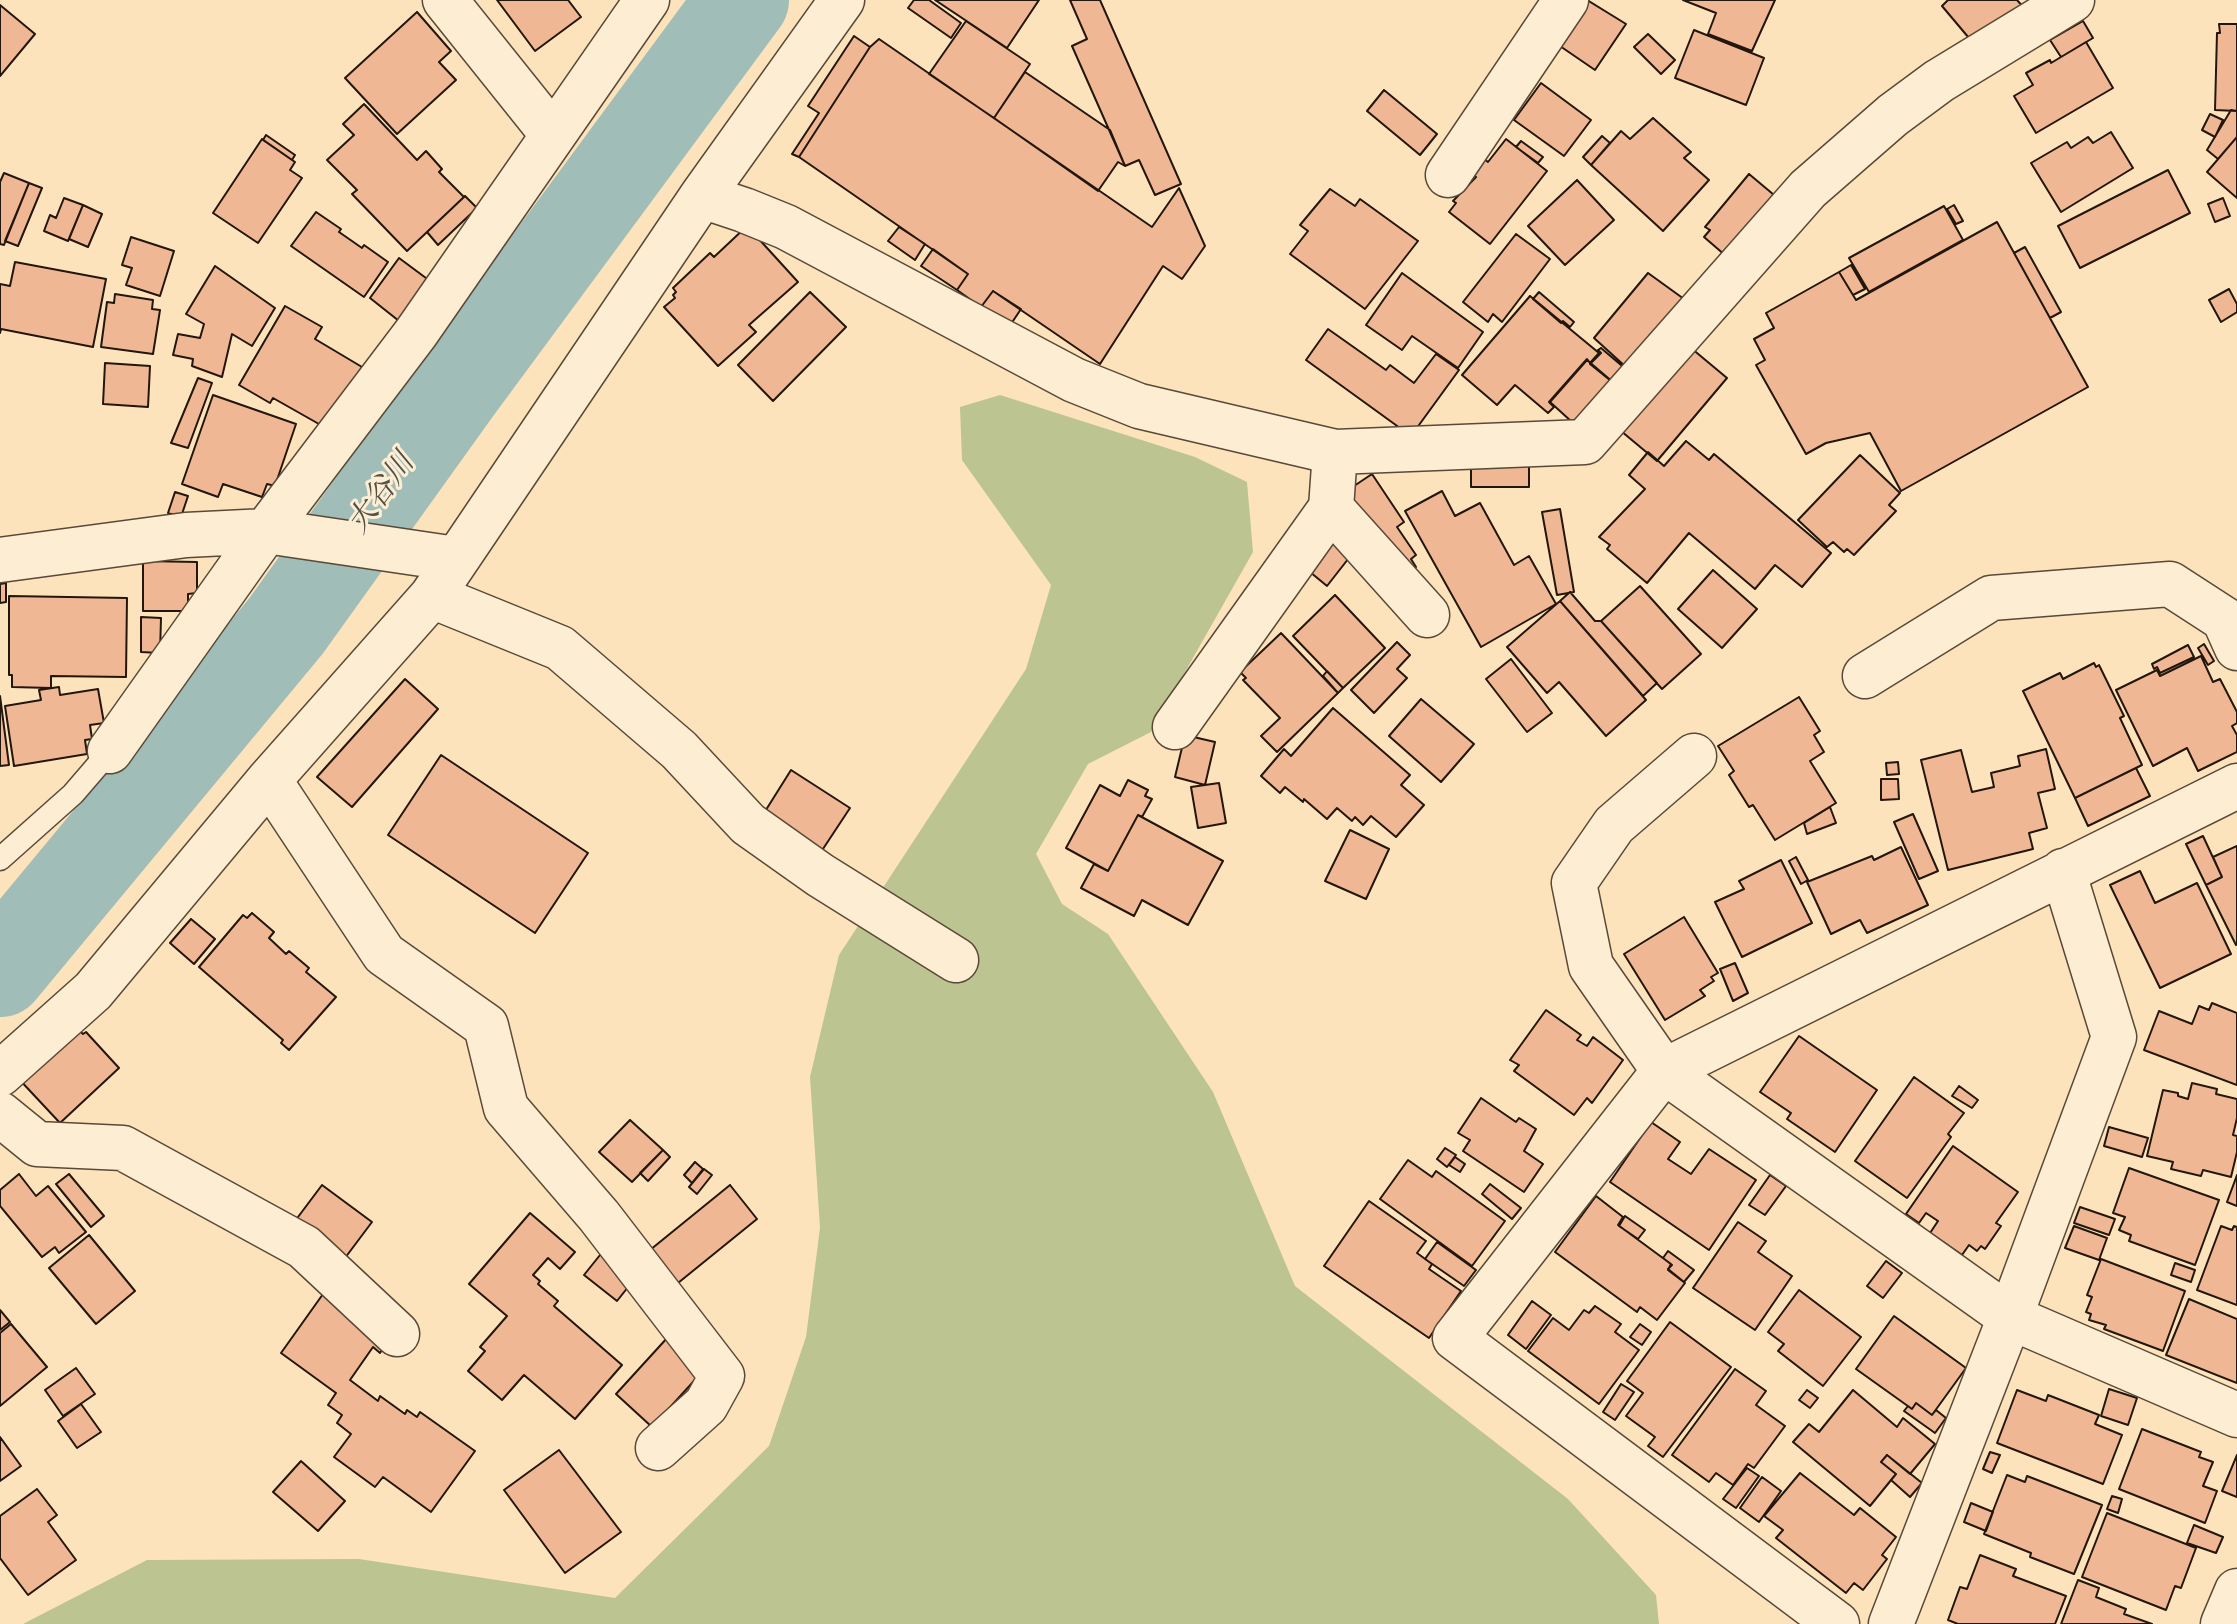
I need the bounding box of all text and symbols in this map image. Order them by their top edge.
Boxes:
water label: 大谷川 [341,447,423,541]

